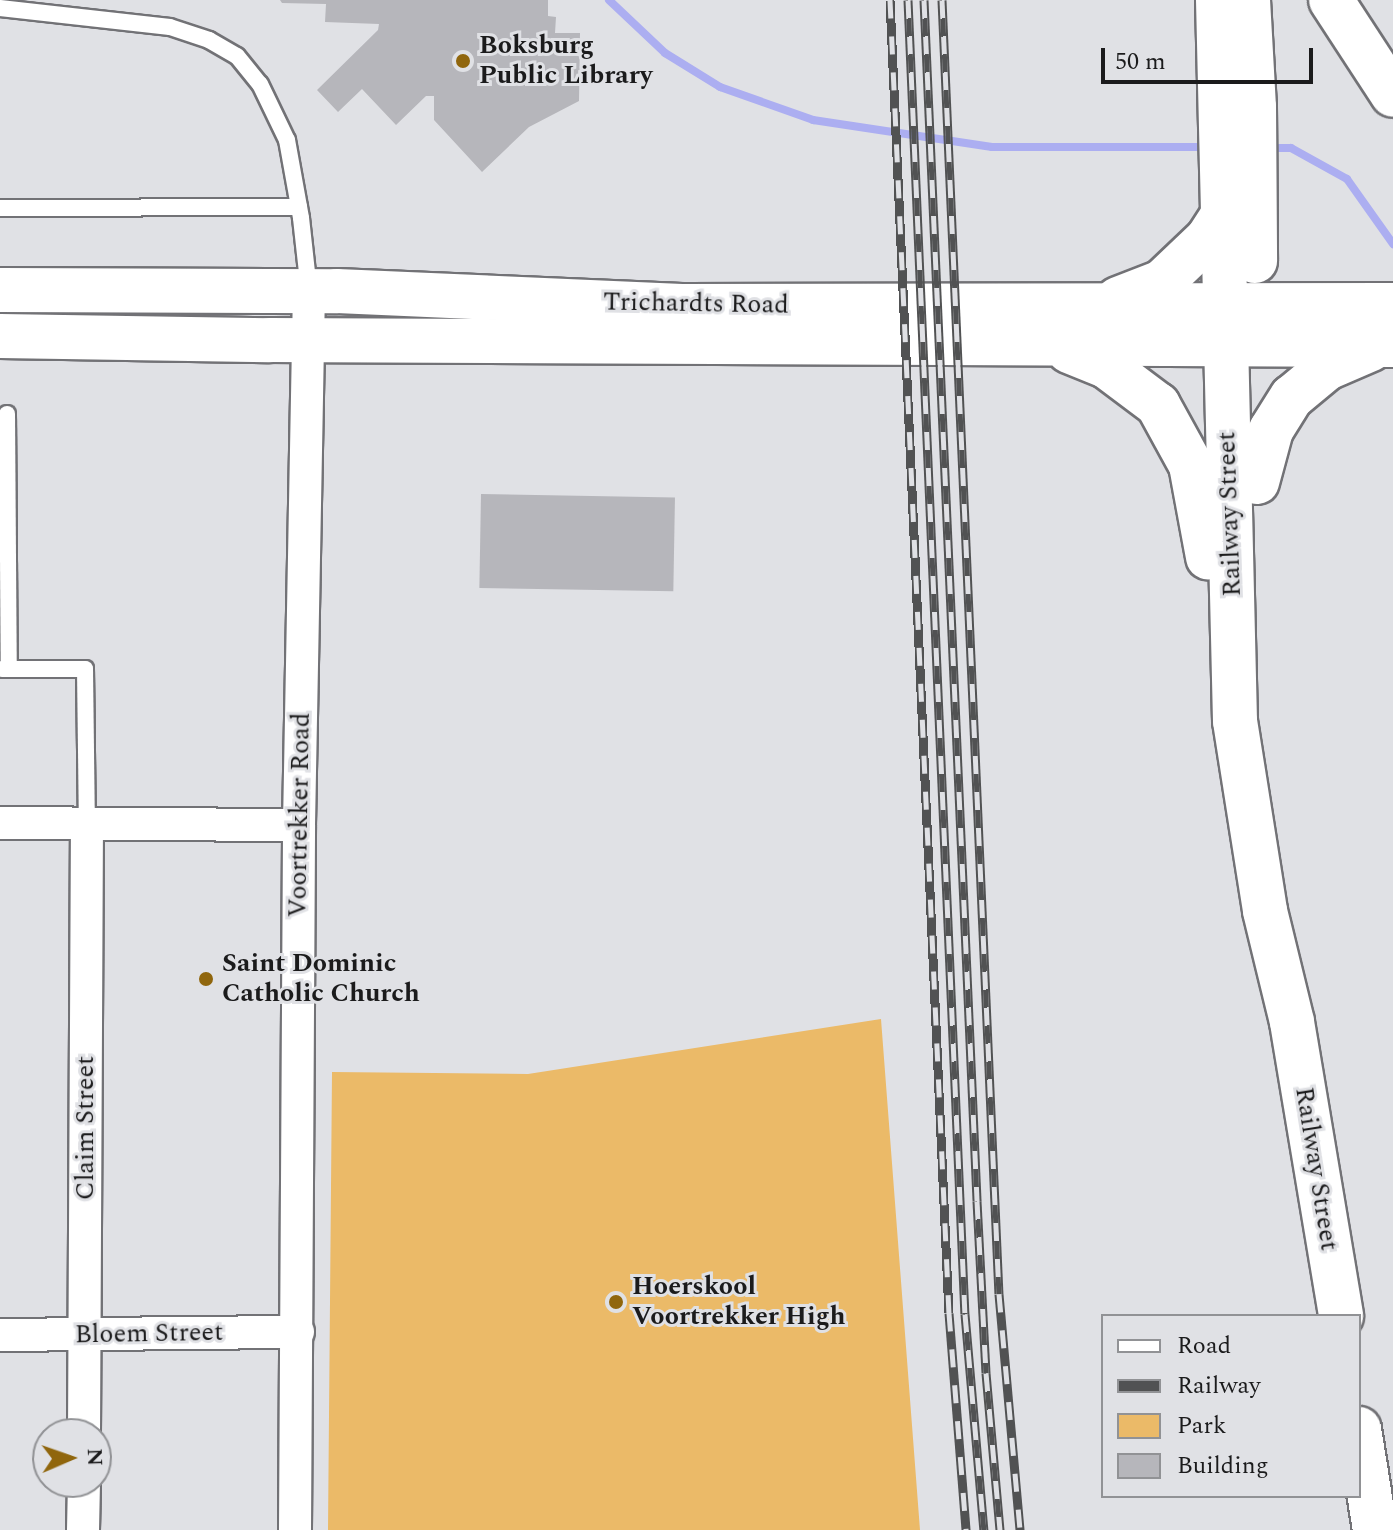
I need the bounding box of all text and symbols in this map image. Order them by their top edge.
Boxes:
place label: Boksburg Public Library [479,30,652,92]
scale bar [1105,32,1317,82]
text: 50 m [1115,44,1166,80]
marker: Boksburg Public Library [454,52,472,70]
street label: Trichardts Road [603,287,789,321]
street label: Railway Street [1212,431,1248,597]
street label: Voortrekker Road [283,712,317,918]
place label: Saint Dominic Catholic Church [222,948,420,1010]
marker: Saint Dominic Catholic Church [197,970,215,988]
street label: Claim Street [70,1056,102,1200]
street label: Railway Street [1288,1085,1344,1253]
place label: Hoerskool Voortrekker High [632,1271,846,1332]
marker: Hoerskool Voortrekker High [607,1293,625,1311]
legend [1101,1314,1361,1498]
street label: Bloem Street [75,1317,223,1351]
text: Road [1177,1328,1231,1364]
text: Railway [1177,1368,1261,1404]
text: Park [1177,1408,1227,1444]
north arrow [32,1418,112,1498]
text: N [78,1448,111,1467]
text: Building [1177,1448,1269,1484]

